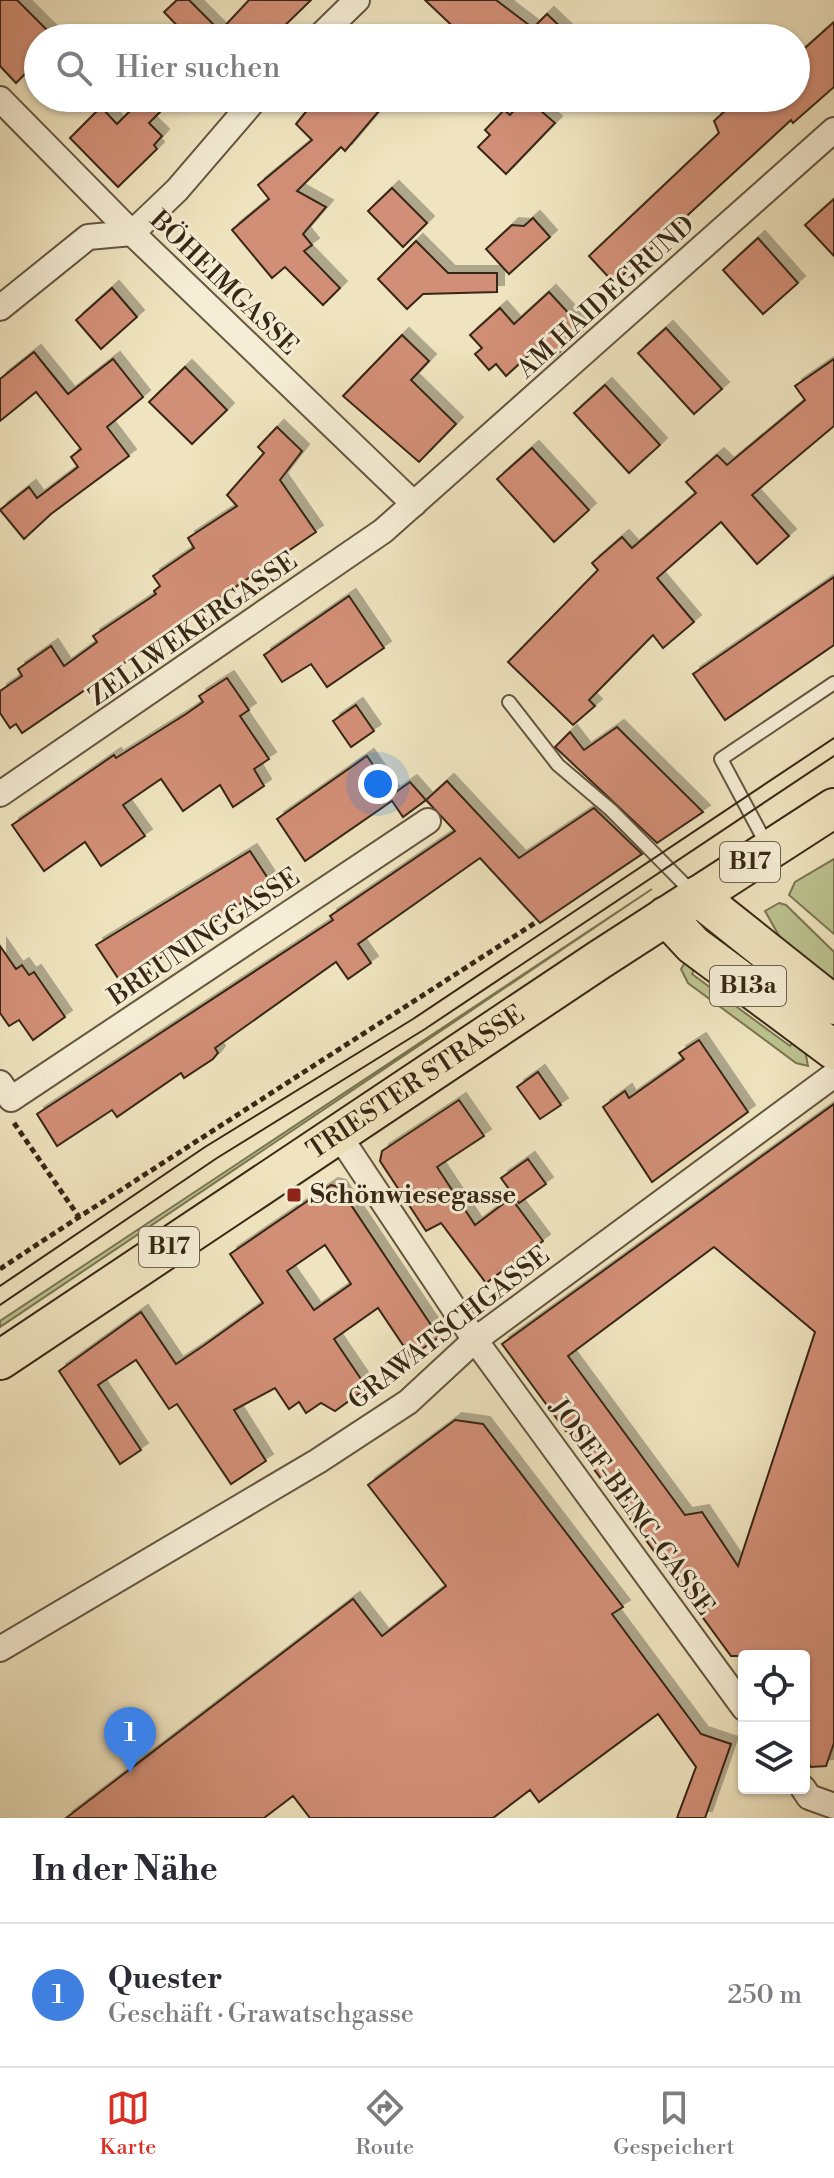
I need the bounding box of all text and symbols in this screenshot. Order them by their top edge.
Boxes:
search box [24,24,810,112]
icon: search [52,46,96,90]
text: Hier suchen [116,49,280,87]
street label: BÖHEIMGASSE [142,203,306,362]
street label: AM HAIDEGRUND [510,209,701,386]
street label: ZELLWEKERGASSE [82,545,304,713]
your location [358,764,398,804]
road number: B17 [720,842,780,882]
street label: BREUNINGGASSE [101,861,306,1013]
road number: B13a [710,966,786,1006]
street label: TRIESTER STRASSE [301,998,531,1166]
place label: Schönwiesegasse [310,1179,516,1211]
marker: Schönwiesegasse [285,1186,303,1204]
road number: B17 [139,1227,199,1267]
street label: GRAWATSCHGASSE [342,1239,556,1417]
street label: JOSEF-BENC-GASSE [542,1392,721,1622]
map controls [738,1650,810,1794]
button: locate [738,1650,810,1722]
pin: 1 [104,1707,156,1773]
button: layers [738,1722,810,1794]
text: In der Nähe [32,1849,218,1891]
text: Quester [108,1960,222,1998]
text: 1 [52,1979,64,2011]
text: 250 m [727,1979,802,2011]
text: Geschäft · Grawatschgasse [108,1998,414,2030]
tab: Karte [100,2086,156,2161]
tab: Route [356,2086,414,2161]
tab: Gespeichert [613,2086,734,2161]

